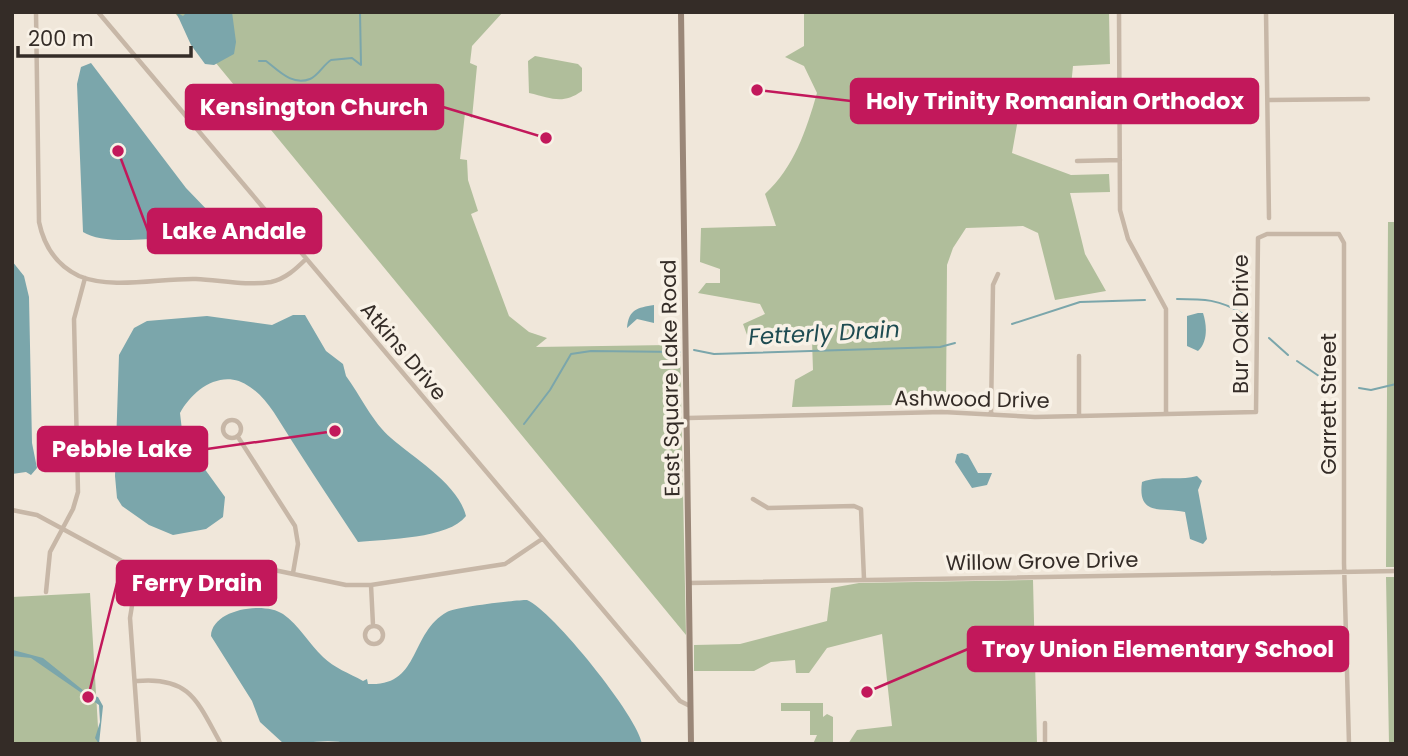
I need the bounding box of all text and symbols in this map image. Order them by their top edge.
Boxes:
scale bar [18,14,191,58]
text: 200 m [28,24,94,53]
callout: Holy Trinity Romanian Orthodox [851,79,1258,123]
callout: Kensington Church [186,85,443,129]
text: Holy Trinity Romanian Orthodox [866,85,1244,117]
text: Kensington Church [200,91,428,123]
callout: Lake Andale [148,209,321,253]
text: Lake Andale [162,215,306,247]
street label: Bur Oak Drive [1226,254,1255,394]
street label: East Square Lake Road [653,259,687,497]
street label: Atkins Drive [354,296,454,406]
water label: Fetterly Drain [747,313,901,353]
street label: Garrett Street [1314,333,1343,475]
street label: Ashwood Drive [894,383,1050,415]
callout: Pebble Lake [38,427,207,471]
text: Pebble Lake [52,433,192,465]
street label: Willow Grove Drive [945,545,1139,577]
callout: Ferry Drain [117,561,276,605]
text: Ferry Drain [132,567,262,599]
callout: Troy Union Elementary School [968,627,1348,671]
text: Troy Union Elementary School [982,633,1334,665]

